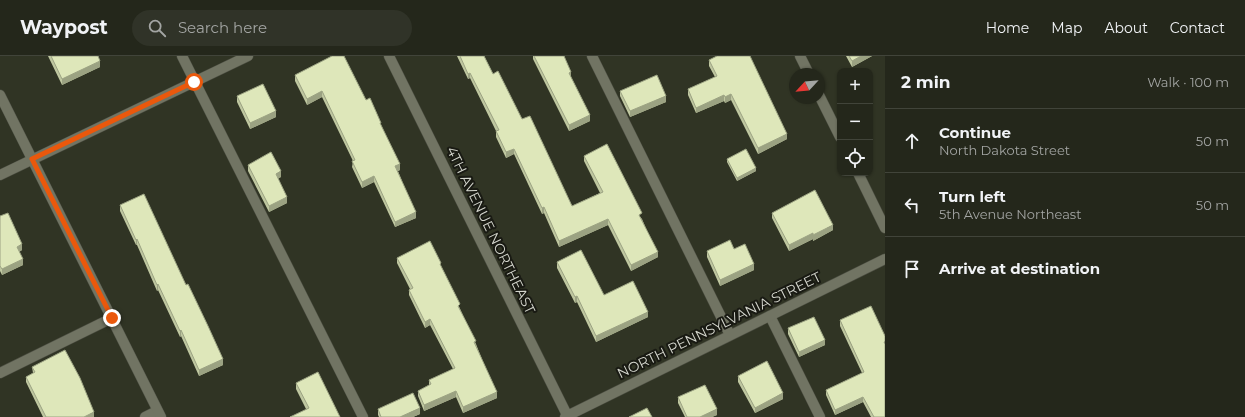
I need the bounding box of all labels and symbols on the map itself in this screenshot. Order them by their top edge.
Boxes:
north arrow [789,68,825,104]
route start [185,73,203,91]
street label: 4TH AVENUE NORTHEAST [443,143,539,317]
street label: NORTH PENNSYLVANIA STREET [614,268,824,382]
route end [103,309,121,327]

